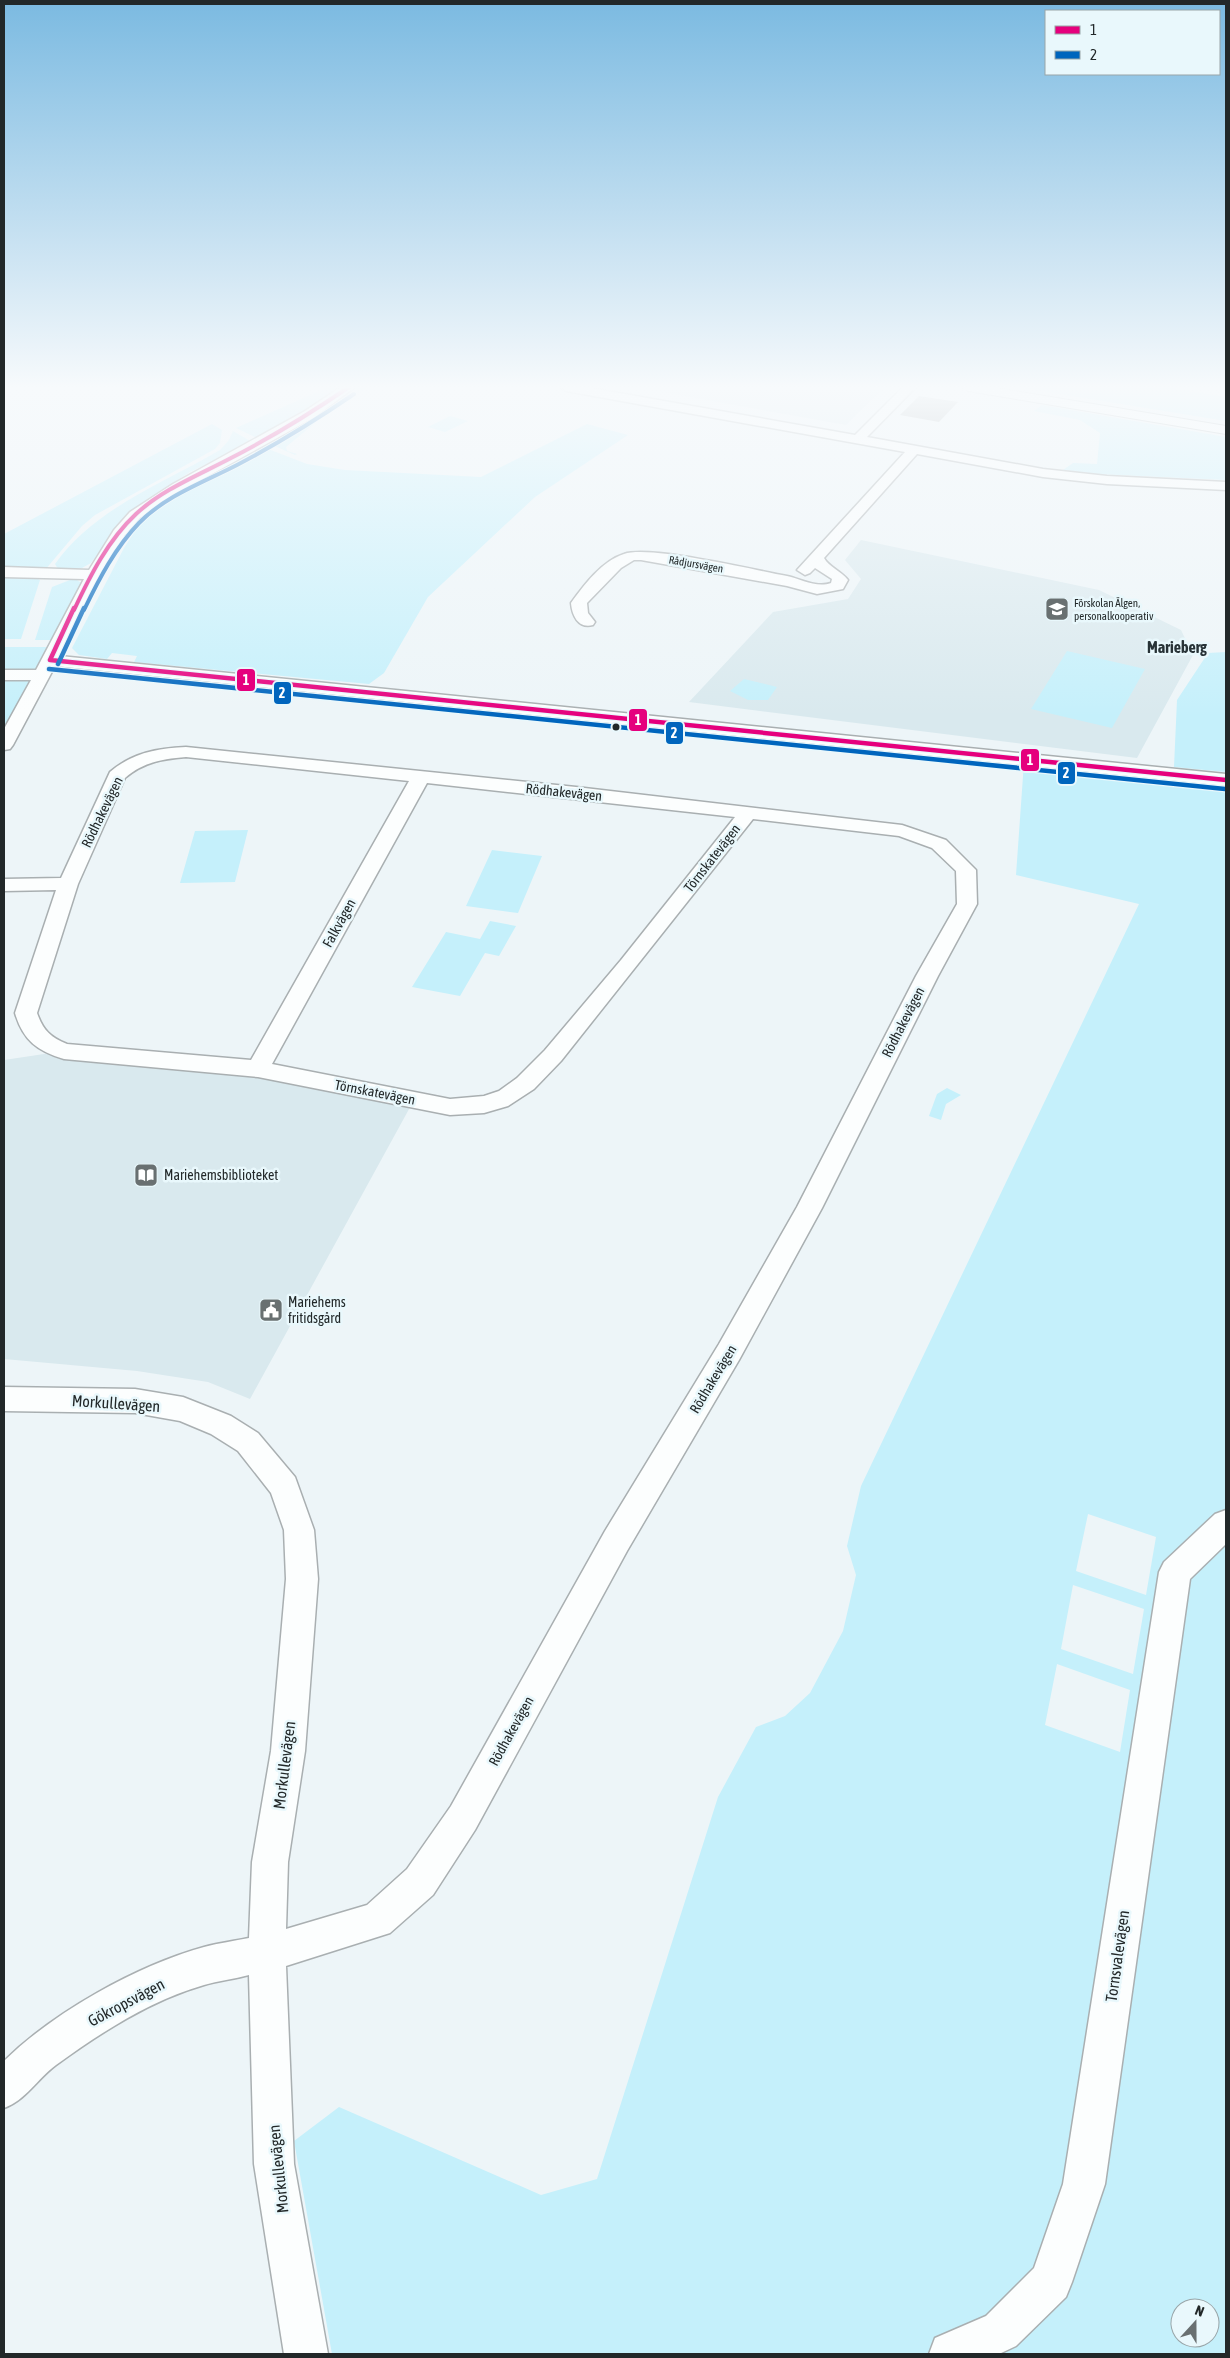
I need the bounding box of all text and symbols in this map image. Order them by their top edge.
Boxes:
legend [1045,10,1220,75]
text: 1 [1090,21,1097,38]
text: 2 [1090,46,1097,63]
street label: Rådjursvägen [668,553,724,575]
school or university icon: Förskolan Älgen, personalkooperativ [1044,596,1070,622]
place label: Förskolan Älgen, personalkooperativ [1074,597,1154,622]
district label: Marieberg [1147,638,1207,656]
line badge: 1 [236,668,256,692]
text: 1 [243,672,250,688]
line badge: 2 [273,681,292,705]
text: 2 [279,685,286,701]
line badge: 1 [628,708,648,732]
text: 1 [635,712,642,728]
line badge: 2 [665,721,684,745]
unlabelled marker [611,722,621,732]
text: 2 [671,725,678,741]
line badge: 1 [1020,748,1040,772]
text: 1 [1027,752,1034,768]
line badge: 2 [1057,761,1076,785]
text: 2 [1063,765,1070,781]
street label: Rödhakevägen [78,774,126,850]
street label: Rödhakevägen [525,780,603,804]
street label: Törnskatevägen [681,821,743,895]
street label: Falkvägen [319,896,359,950]
street label: Rödhakevägen [878,984,928,1060]
street label: Törnskatevägen [333,1076,417,1108]
library icon: Mariehemsbiblioteket [133,1162,159,1188]
place label: Mariehemsbiblioteket [164,1167,278,1183]
place label: Mariehems fritidsgård [288,1294,346,1326]
public building icon: Mariehems fritidsgård [258,1297,284,1323]
street label: Rödhakevägen [686,1342,740,1416]
street label: Morkullevägen [71,1391,161,1416]
street label: Rödhakevägen [485,1694,537,1768]
street label: Morkullevägen [270,1720,299,1810]
street label: Tornsvalevägen [1102,1909,1133,2003]
street label: Gökropsvägen [85,1974,168,2031]
street label: Morkullevägen [264,2124,293,2214]
north arrow [1170,2298,1220,2348]
text: N [1193,2302,1206,2320]

